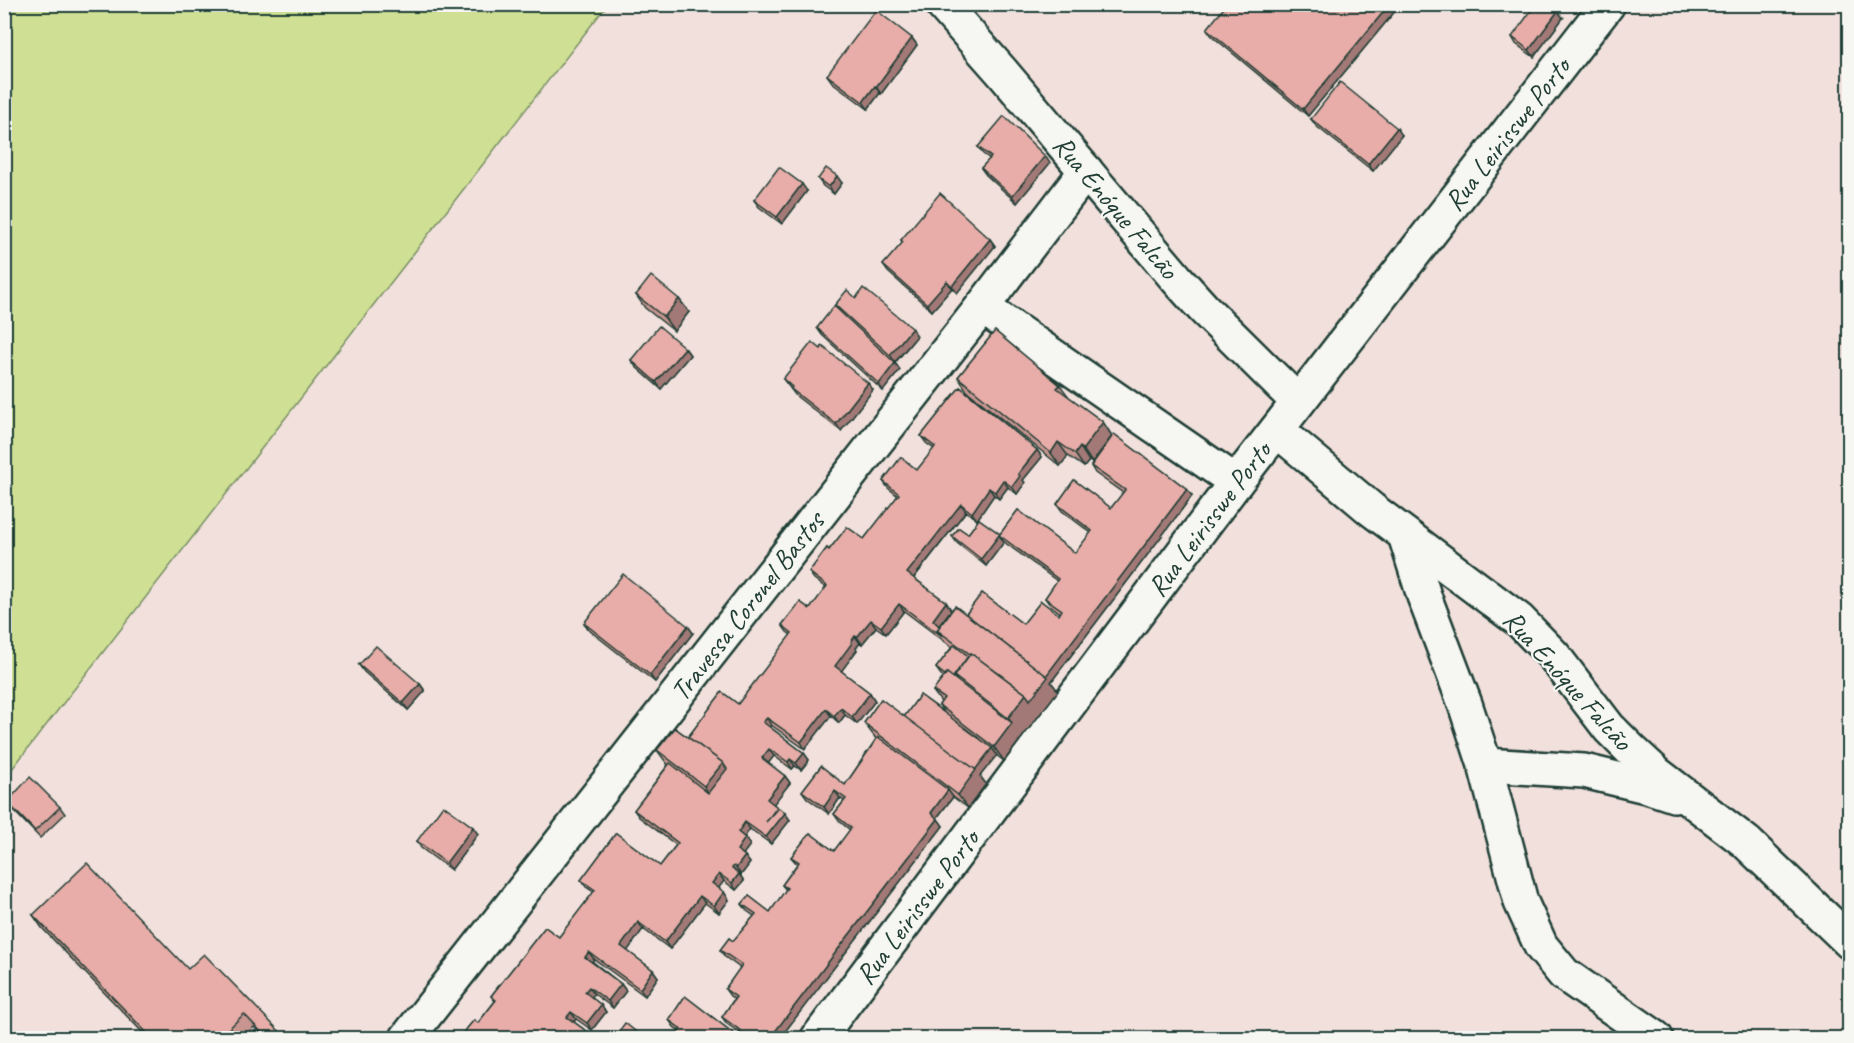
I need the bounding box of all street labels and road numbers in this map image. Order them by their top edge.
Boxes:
street label: Rua Leirisswe Porto [1436,48,1580,218]
street label: Rua Enóque Falcão [1046,128,1188,288]
street label: Rua Leirisswe Porto [1139,432,1280,603]
street label: Travessa Coronel Bastos [662,503,833,707]
street label: Rua Enóque Falcão [1496,603,1642,759]
street label: Rua Leirisswe Porto [847,820,988,991]

